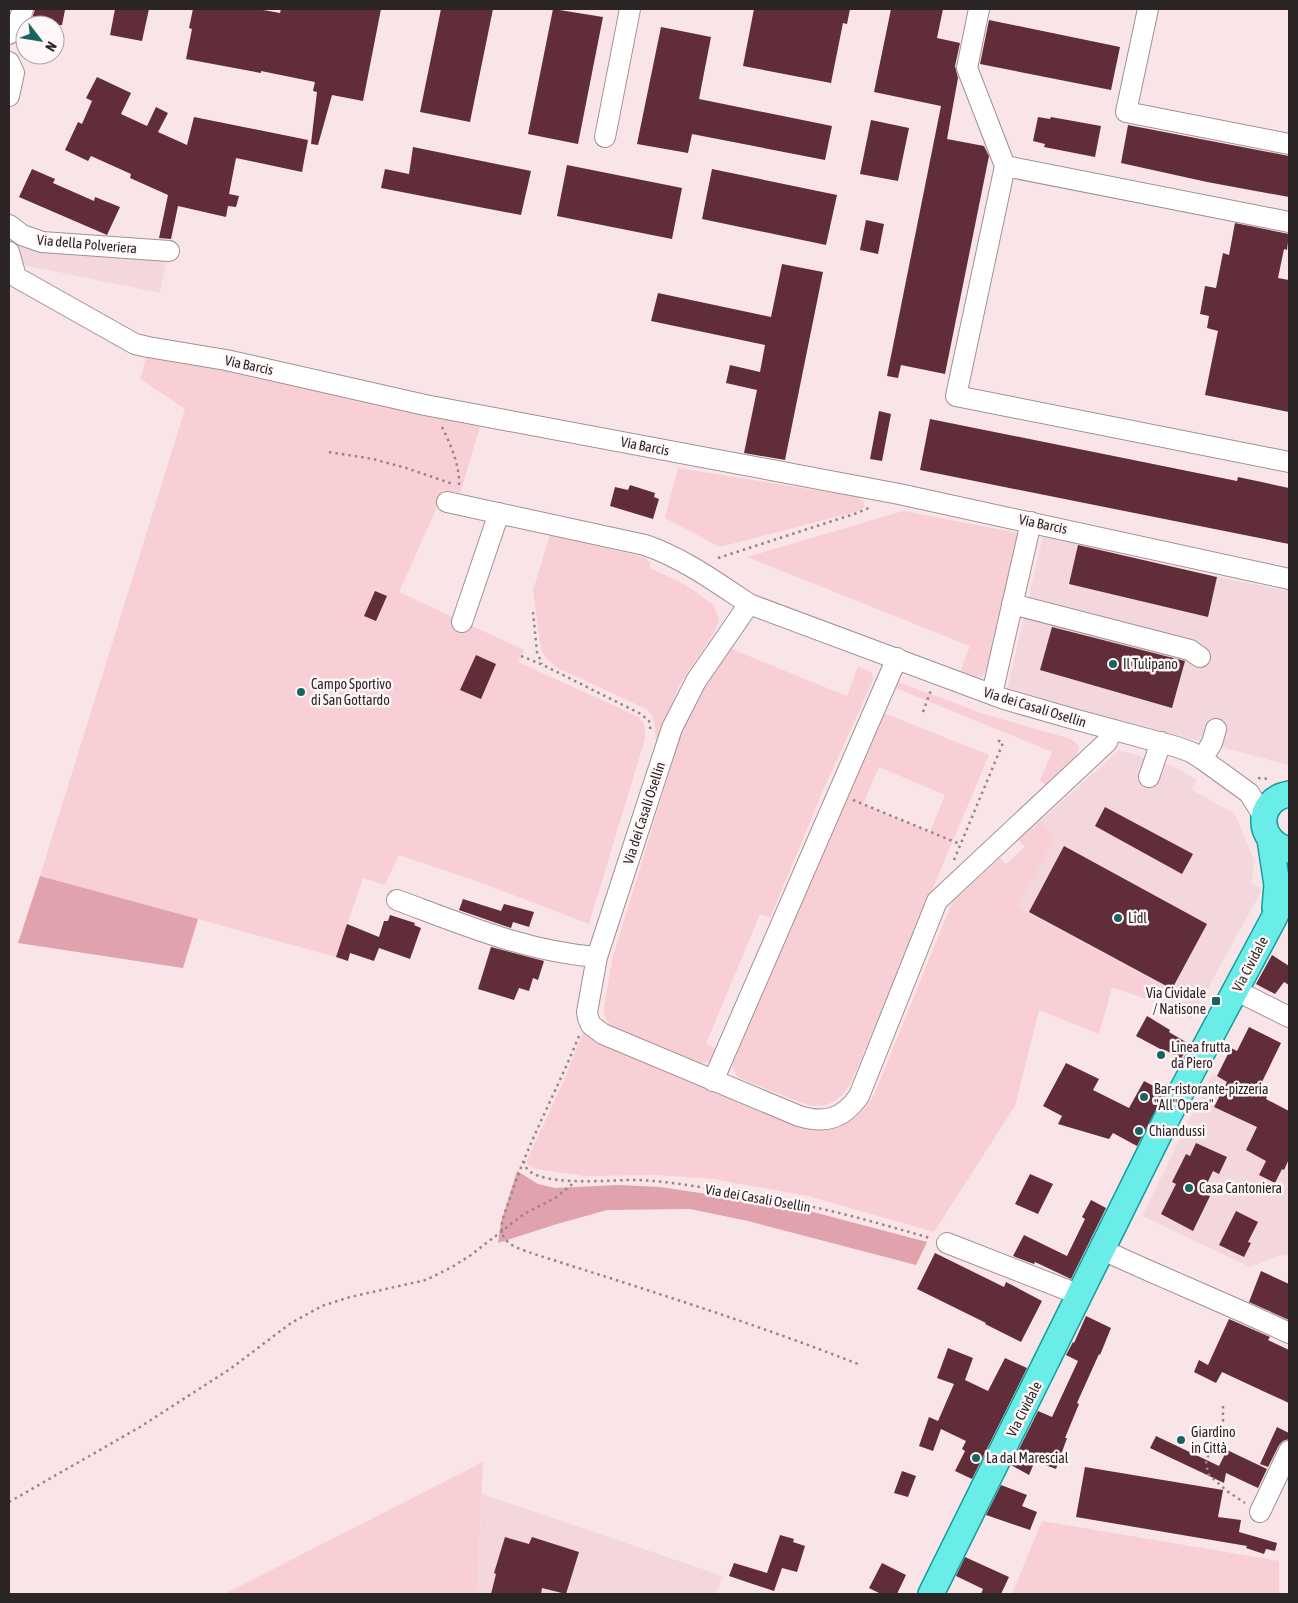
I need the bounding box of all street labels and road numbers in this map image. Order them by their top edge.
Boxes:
street label: Via della Polveriera [36,232,138,256]
street label: Via Barcis [223,352,275,378]
street label: Via Barcis [619,433,671,459]
street label: Via Barcis [1017,511,1069,537]
street label: Via dei Casali Osellin [982,684,1088,730]
street label: Via dei Casali Osellin [620,760,668,866]
street label: Via Cividale [1229,934,1271,994]
street label: Via dei Casali Osellin [704,1181,812,1215]
street label: Via Cividale [1003,1379,1045,1439]

